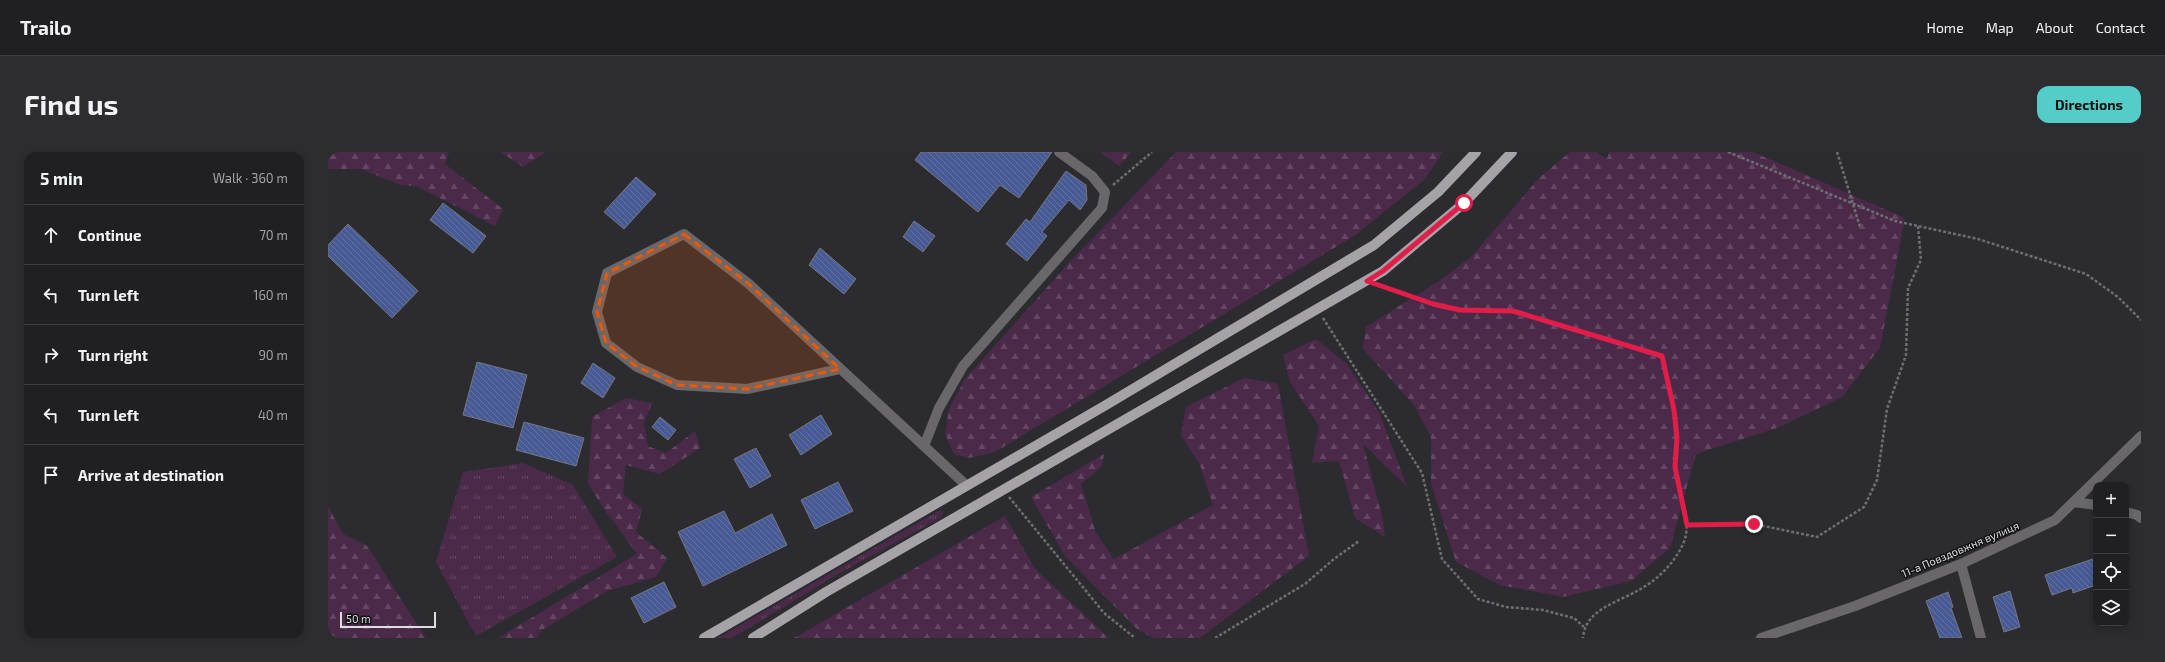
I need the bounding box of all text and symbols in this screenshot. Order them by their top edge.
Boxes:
text: Trailo [20,16,72,39]
text: Home [1927,19,1964,36]
text: Map [1986,19,2014,36]
text: About [2036,19,2074,36]
text: Contact [2096,19,2145,36]
button: Directions [2037,86,2141,123]
text: Find us [24,87,118,121]
text: 5 min [40,168,83,188]
text: Walk · 360 m [213,170,288,186]
route start [1455,194,1473,212]
icon: ahead [40,224,62,246]
text: Continue [78,226,141,244]
text: 70 m [259,227,288,243]
icon: left [40,284,62,306]
text: Turn left [78,286,139,304]
text: 160 m [253,287,288,303]
icon: right [40,344,62,366]
text: Turn right [78,346,148,364]
text: 90 m [258,347,288,363]
icon: left [40,404,62,426]
text: Turn left [78,406,139,424]
text: 40 m [258,407,288,423]
icon: arrive [40,464,62,486]
text: Arrive at destination [78,466,224,484]
map controls [2093,482,2129,626]
button: + [2093,482,2129,518]
route end [1745,515,1763,533]
street label: 11-а Повздовжня вулиця [1899,518,2021,581]
button: − [2093,518,2129,554]
button: locate [2093,554,2129,590]
button: layers [2093,590,2129,626]
scale bar [340,610,436,629]
text: 50 m [346,612,371,625]

